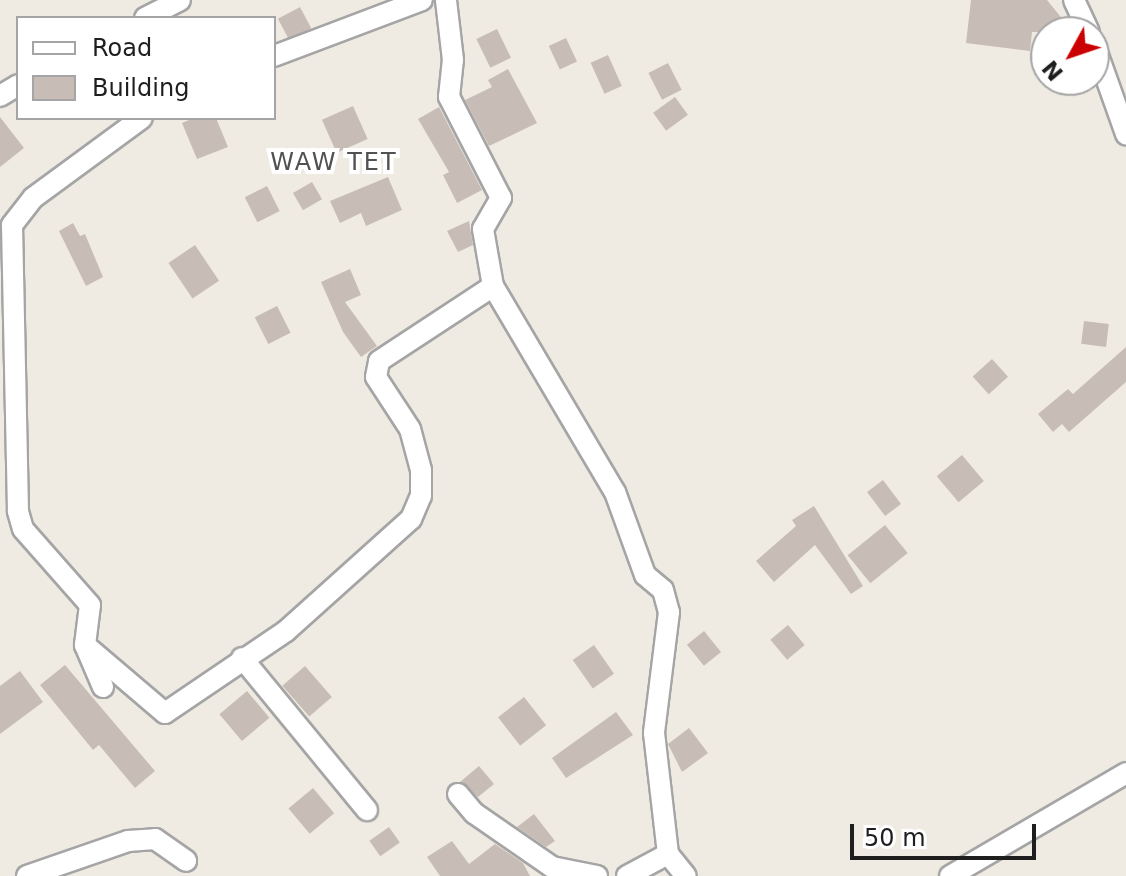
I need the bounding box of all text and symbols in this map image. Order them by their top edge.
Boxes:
legend [16,16,276,120]
north arrow [1030,16,1110,96]
text: Road [92,34,152,62]
text: N [1037,55,1068,86]
text: Building [92,74,189,102]
district label: WAW TET [270,149,398,177]
scale bar [854,808,1040,858]
text: 50 m [864,824,926,852]

